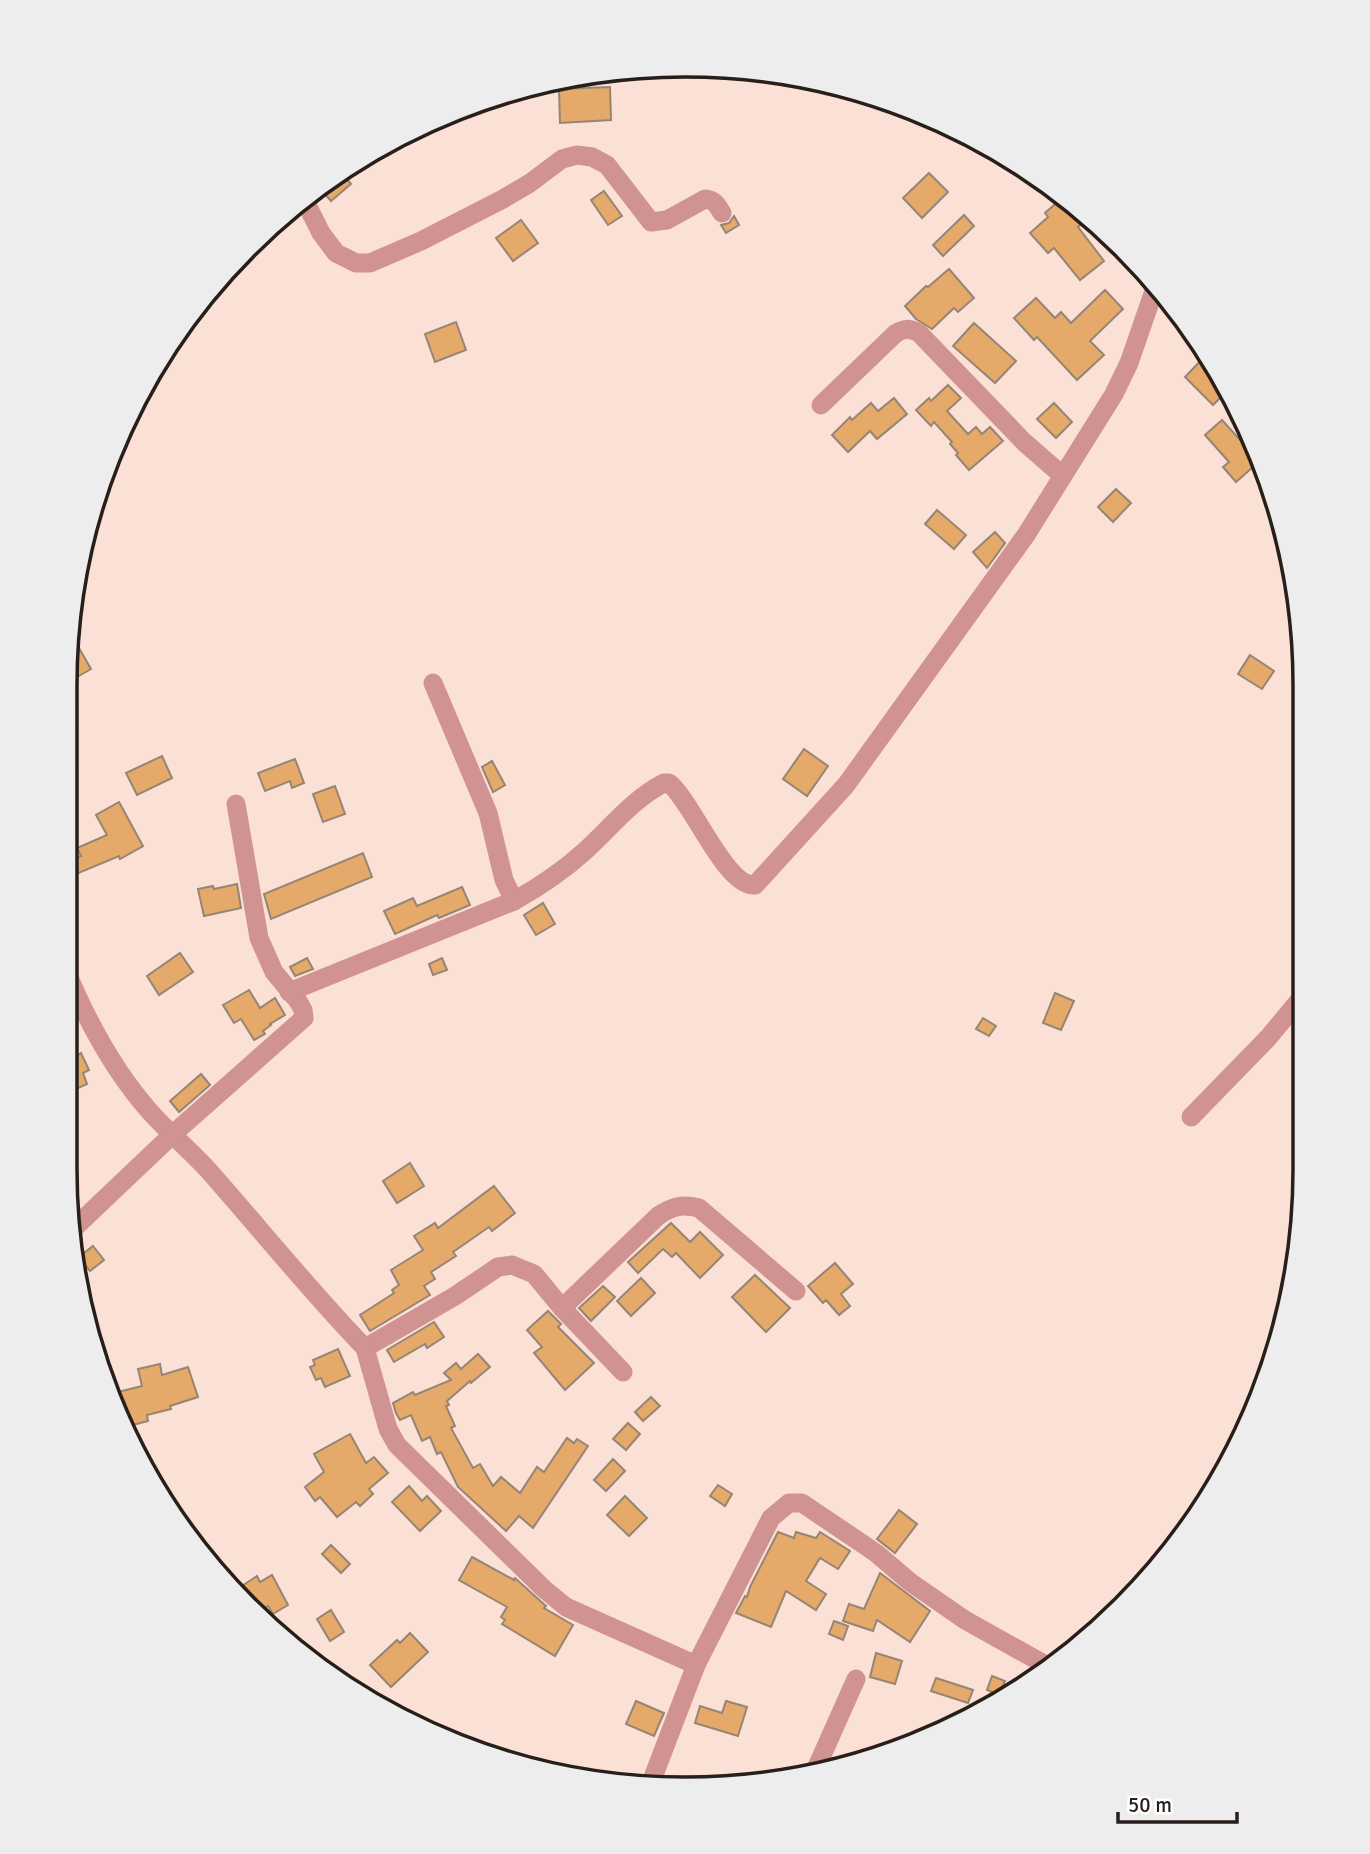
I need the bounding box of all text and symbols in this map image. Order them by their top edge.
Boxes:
scale bar [1118,1780,1237,1824]
text: 50 m [1128,1792,1172,1818]

